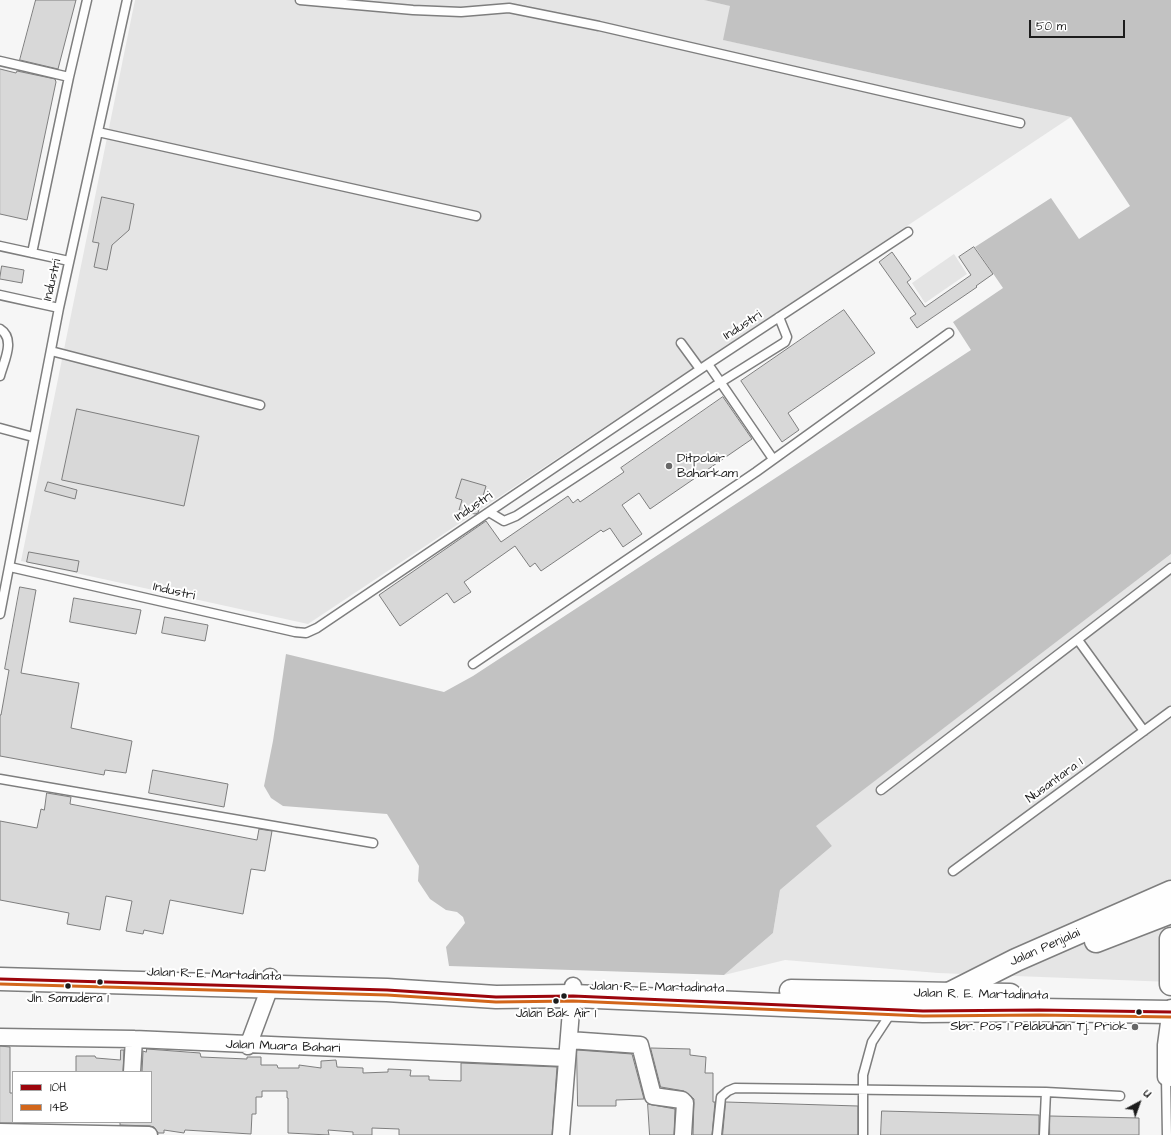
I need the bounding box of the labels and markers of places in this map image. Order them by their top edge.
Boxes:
place label: Ditpolair Baharkam [677,451,738,482]
marker: Ditpolair Baharkam [664,461,674,471]
unlabelled marker [95,977,105,987]
marker: Jln. Samudera 1 [63,981,73,991]
unlabelled marker [559,991,569,1001]
place label: Jln. Samudera 1 [27,992,109,1006]
marker: Jalan Bak Air 1 [551,996,561,1006]
place label: Jalan Bak Air 1 [516,1007,596,1021]
unlabelled marker [1134,1007,1144,1017]
place label: Sbr. Pos 1 Pelabuhan Tj. Priok [950,1019,1127,1035]
marker: Sbr. Pos 1 Pelabuhan Tj. Priok [1130,1022,1140,1032]

